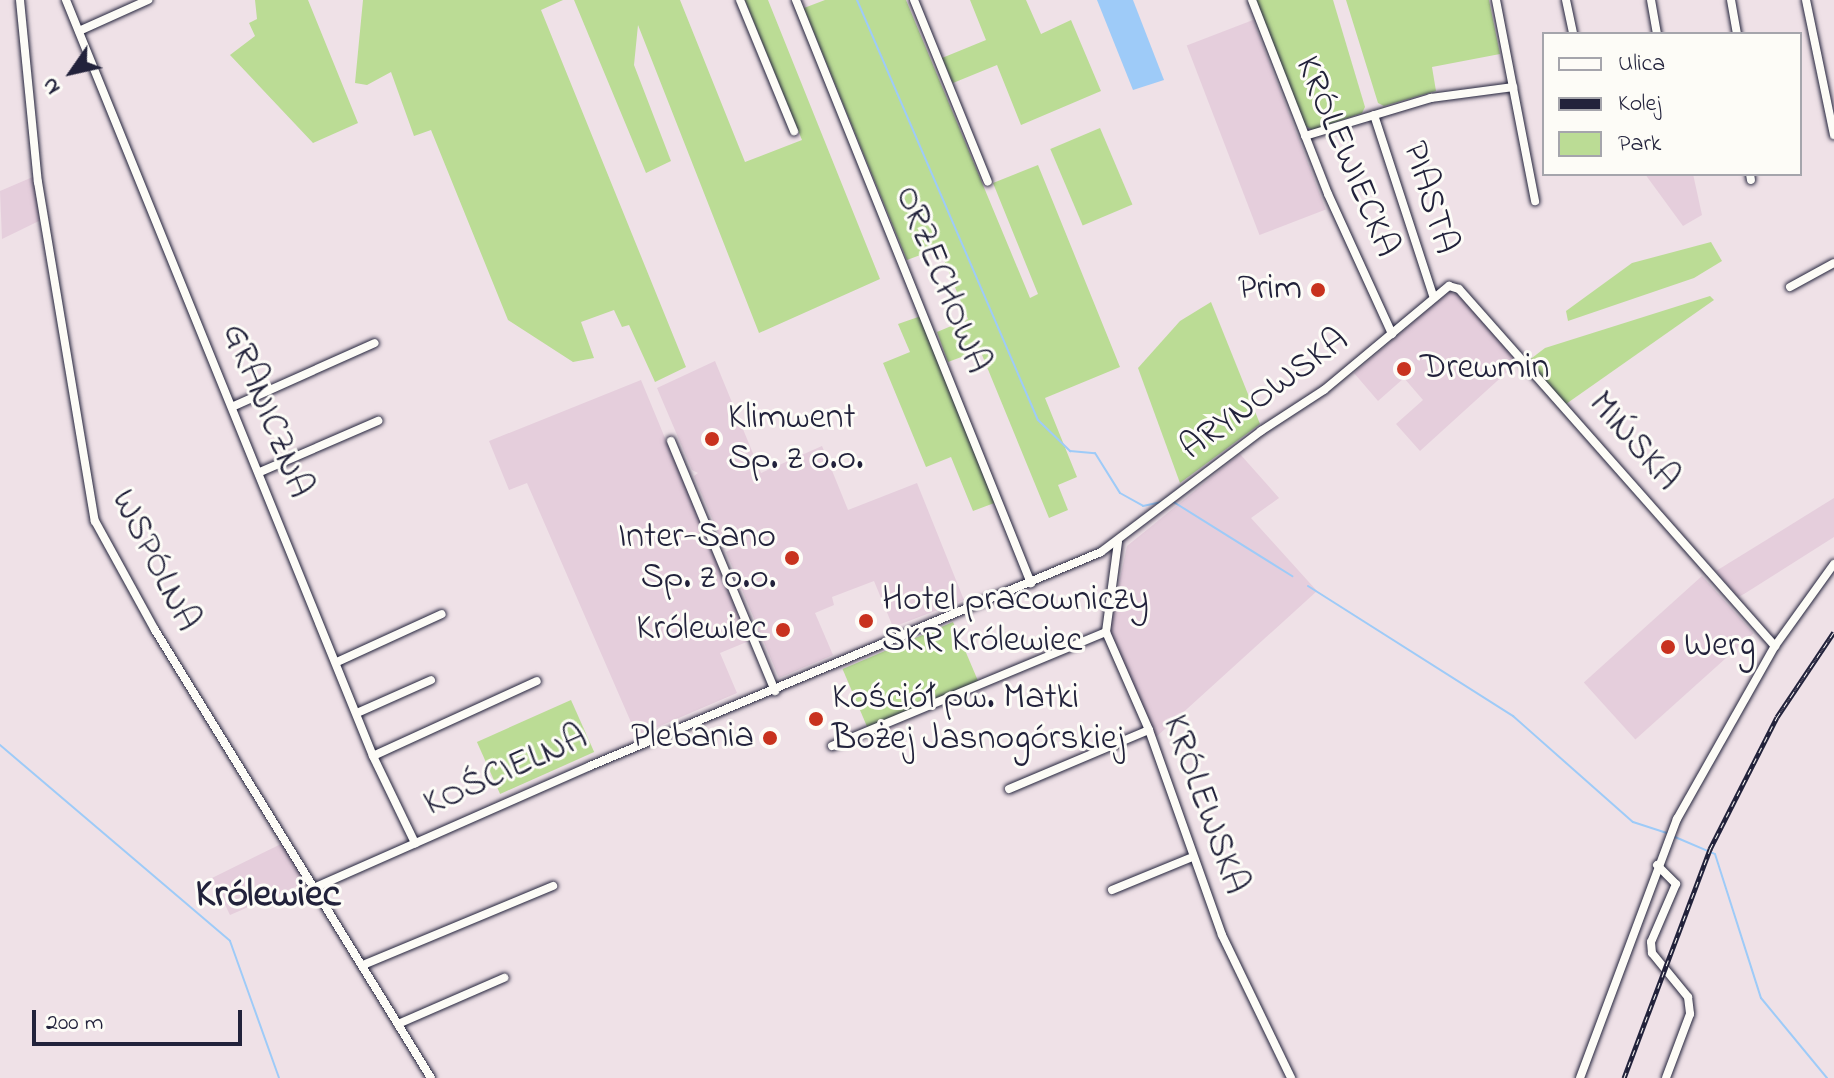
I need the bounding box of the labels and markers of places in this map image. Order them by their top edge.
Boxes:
place label: Prim [1238,268,1302,312]
marker: Prim [1309,281,1327,299]
place label: Drewmin [1420,347,1549,391]
marker: Drewmin [1395,360,1413,378]
place label: Klimwent Sp. z o.o. [728,396,863,481]
marker: Klimwent Sp. z o.o. [703,430,721,448]
place label: Inter-Sano Sp. z o.o. [618,515,776,600]
marker: Inter-Sano Sp. z o.o. [783,549,801,567]
place label: Hotel pracowniczy SKR Królewiec [882,578,1149,663]
place label: Królewiec [636,608,767,652]
marker: Hotel pracowniczy SKR Królewiec [857,612,875,630]
marker: Królewiec [774,621,792,639]
place label: Werg [1684,625,1755,669]
marker: Werg [1659,638,1677,656]
place label: Kościół pw. Matki Bożej Jasnogórskiej [832,676,1124,761]
marker: Kościół pw. Matki Bożej Jasnogórskiej [807,710,825,728]
place label: Plebania [631,716,754,760]
marker: Plebania [761,729,779,747]

